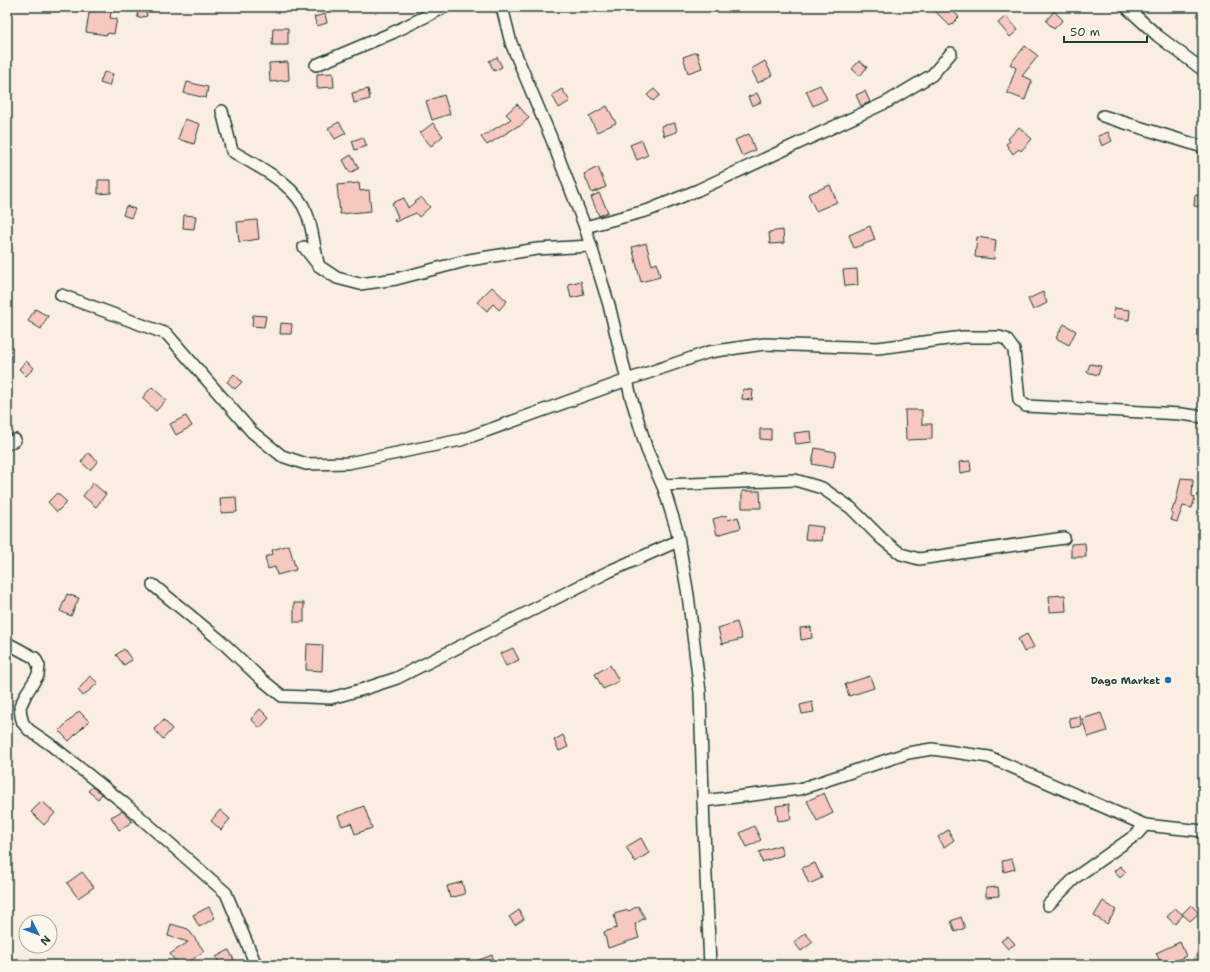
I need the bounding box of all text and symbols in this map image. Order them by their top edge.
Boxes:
scale bar [1064,18,1147,44]
text: 50 m [1070,24,1100,40]
place label: Dago Market [1091,674,1160,687]
marker: Dago Market [1163,675,1173,685]
north arrow [18,914,58,954]
text: N [36,932,54,949]

